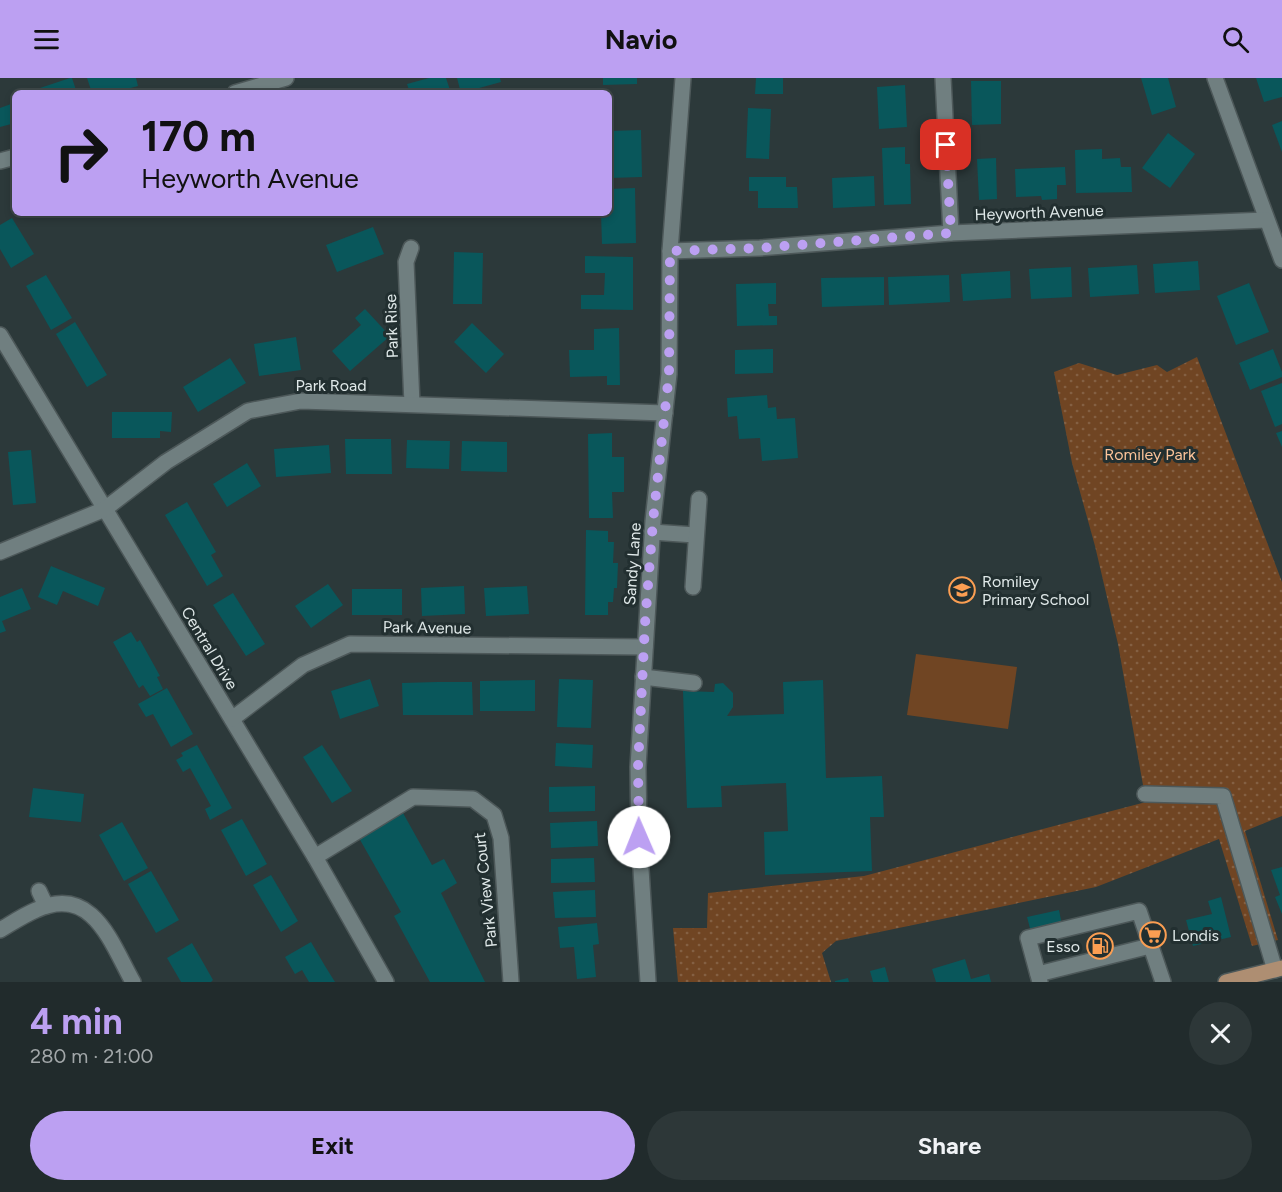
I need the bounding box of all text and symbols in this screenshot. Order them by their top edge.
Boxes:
icon: menu [30,23,63,56]
text: Navio [605,23,677,56]
icon: search [1219,23,1252,56]
text: 170 m [141,111,256,162]
icon: right [42,114,120,192]
pin [920,119,971,170]
icon: arrive [929,128,962,161]
text: Heyworth Avenue [141,162,359,195]
street label: Heyworth Avenue [974,201,1104,224]
street label: Park Rise [381,293,402,358]
street label: Park Road [295,376,367,395]
park label: Romiley Park [1104,445,1196,464]
street label: Sandy Lane [620,522,645,606]
place label: Romiley Primary School [982,572,1089,609]
school or university icon: Romiley Primary School [947,575,977,605]
street label: Central Drive [177,603,242,693]
street label: Park Avenue [383,617,472,638]
position arrow [607,805,671,869]
street label: Park View Court [470,832,501,948]
supermarket icon: Londis [1138,920,1168,950]
place label: Londis [1172,926,1219,945]
fuel station icon: Esso [1085,931,1115,961]
place label: Esso [1046,937,1080,956]
text: 4 min [30,1000,123,1043]
button: close [1189,1002,1252,1065]
text: 280 m · 21:00 [30,1044,153,1068]
button: Exit [30,1111,635,1180]
button: Share [647,1111,1252,1180]

